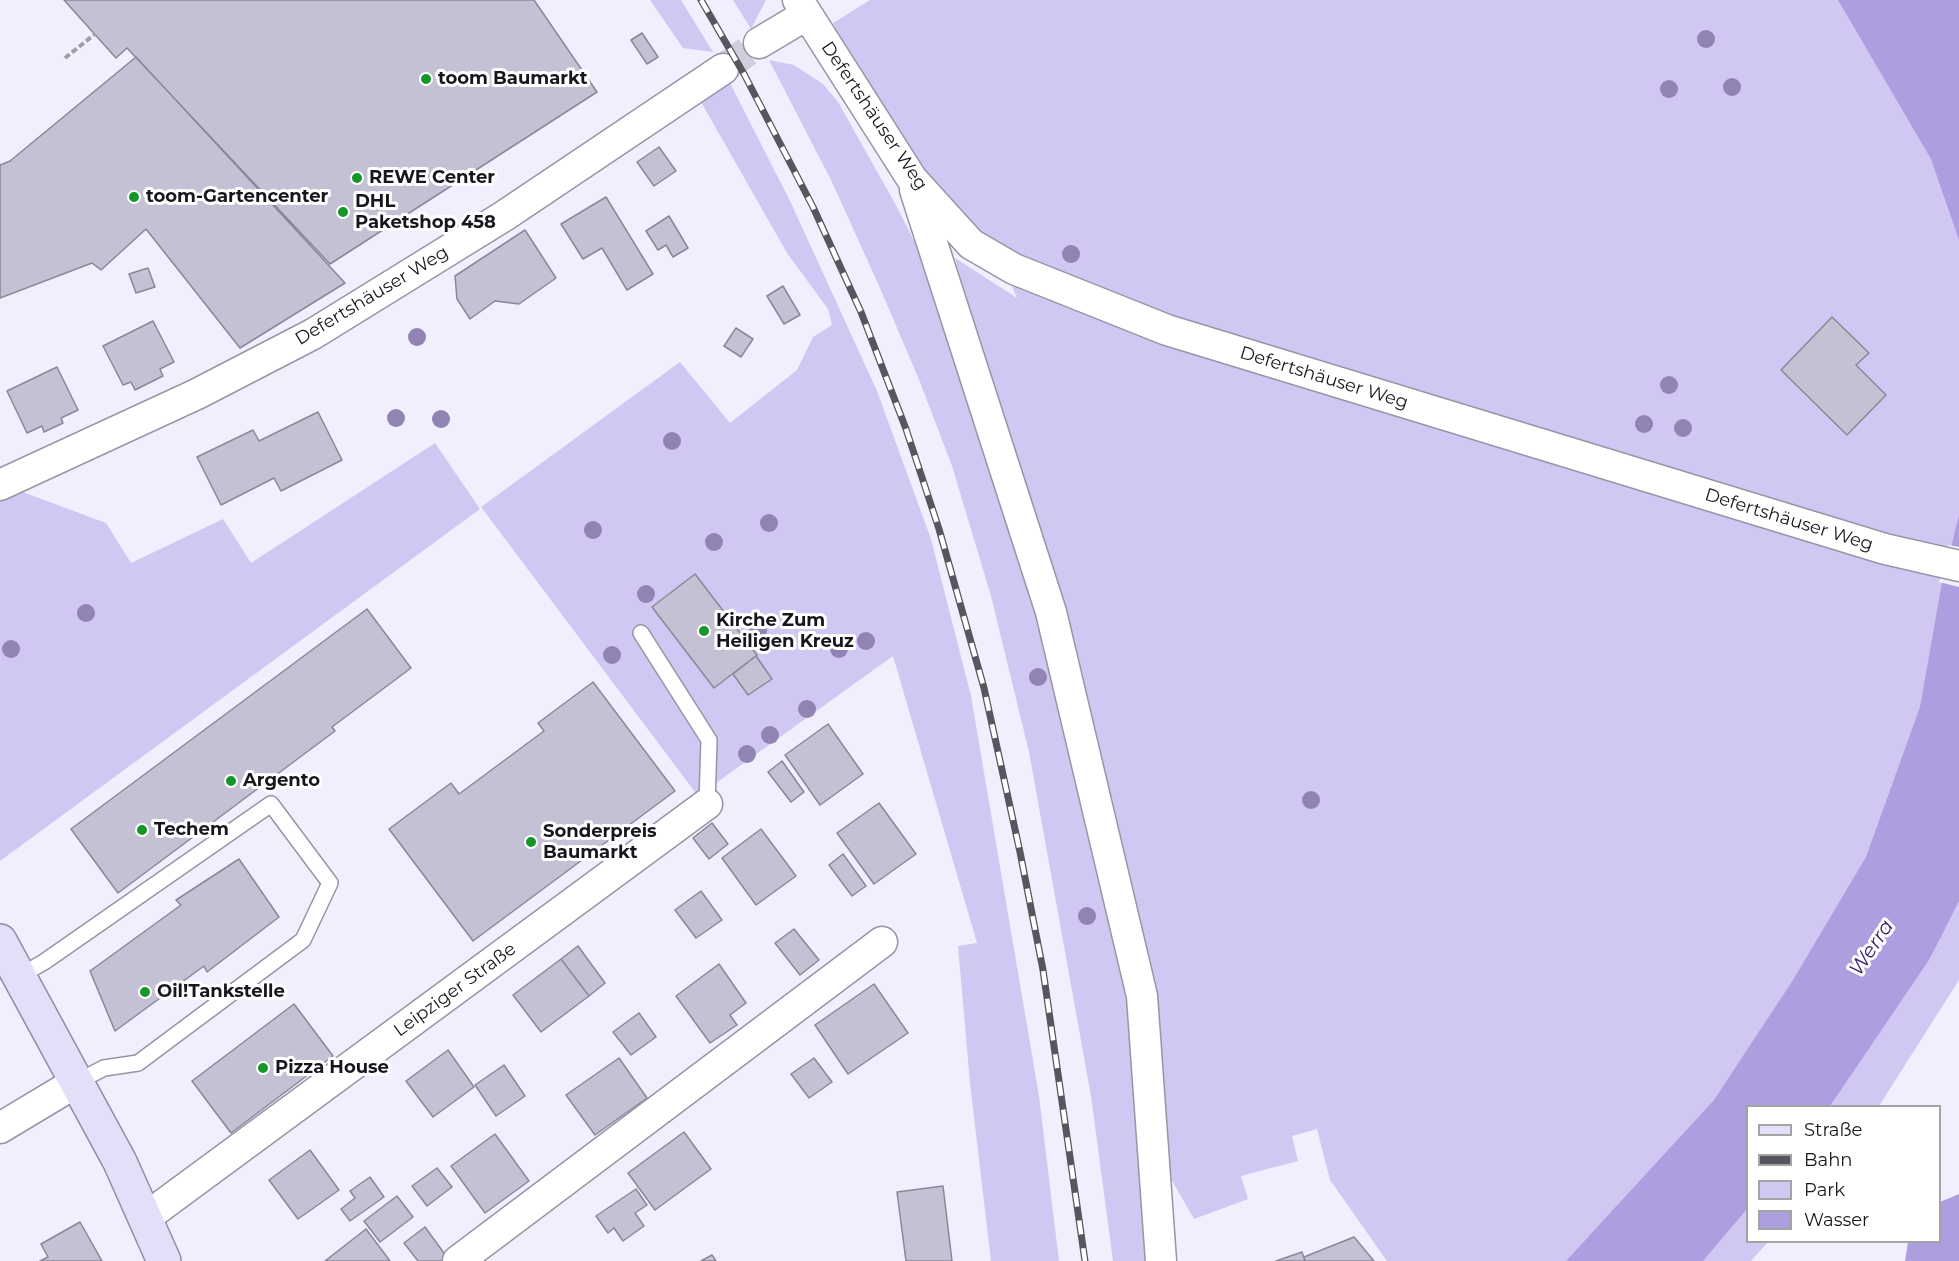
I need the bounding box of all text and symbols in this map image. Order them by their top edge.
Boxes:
street label: Defertshäuser Weg [816,37,932,195]
place label: toom Baumarkt [438,68,588,90]
marker: toom Baumarkt [419,72,433,86]
place label: REWE Center [369,167,495,189]
marker: REWE Center [350,171,364,185]
place label: toom-Gartencenter [146,186,328,208]
marker: toom-Gartencenter [127,190,141,204]
place label: DHL Paketshop 458 [355,191,496,234]
marker: DHL Paketshop 458 [336,205,350,219]
street label: Defertshäuser Weg [292,242,452,350]
street label: Defertshäuser Weg [1237,342,1411,414]
street label: Defertshäuser Weg [1702,484,1876,556]
place label: Kirche Zum Heiligen Kreuz [716,610,854,652]
marker: Kirche Zum Heiligen Kreuz [697,624,711,638]
place label: Argento [243,770,320,792]
marker: Argento [224,774,238,788]
place label: Techem [154,819,229,841]
place label: Sonderpreis Baumarkt [543,821,657,864]
marker: Techem [135,823,149,837]
marker: Sonderpreis Baumarkt [524,835,538,849]
water label: Werra [1845,916,1899,980]
street label: Leipziger Straße [390,938,520,1042]
place label: Oil!Tankstelle [157,981,285,1003]
marker: Oil!Tankstelle [138,985,152,999]
place label: Pizza House [275,1057,389,1079]
marker: Pizza House [256,1061,270,1075]
legend [1746,1105,1941,1243]
text: Straße [1804,1119,1862,1141]
text: Bahn [1804,1149,1853,1171]
text: Park [1804,1179,1845,1201]
text: Wasser [1804,1209,1869,1231]

